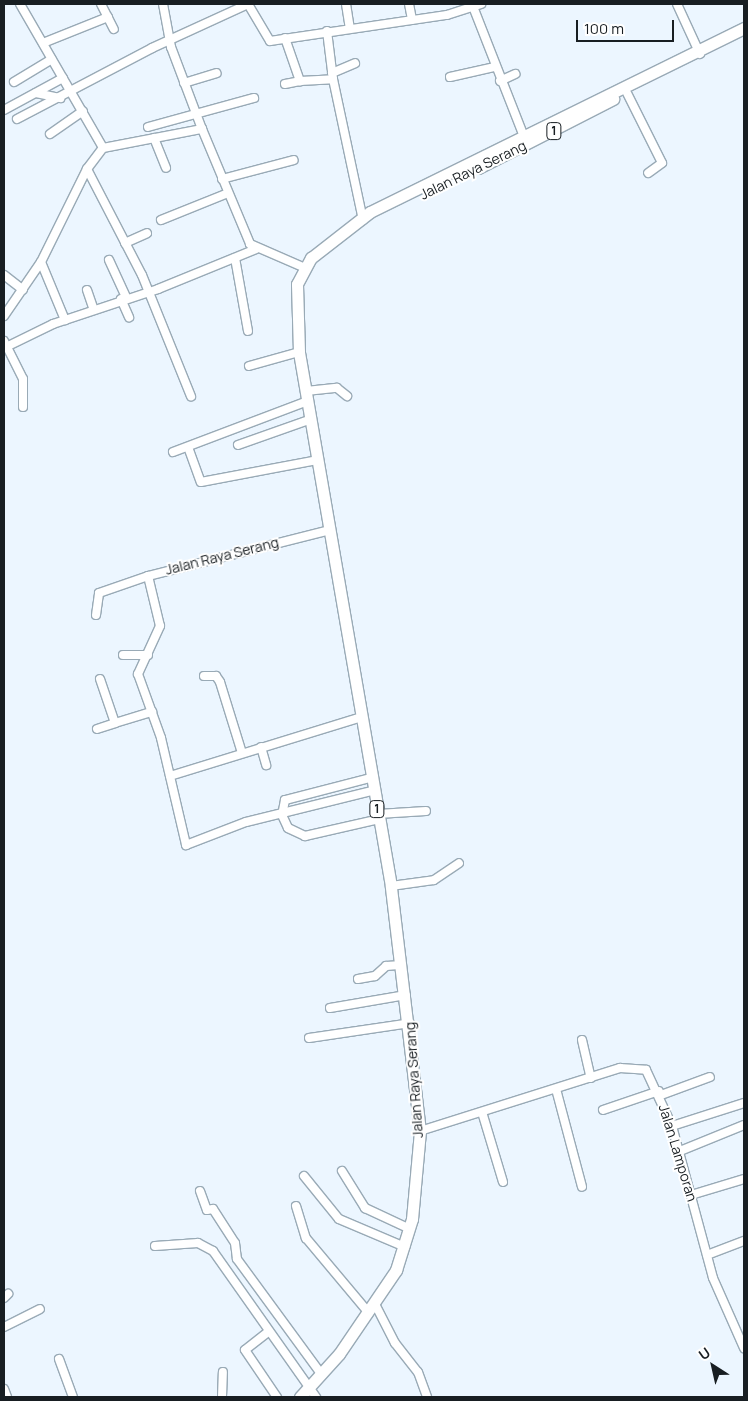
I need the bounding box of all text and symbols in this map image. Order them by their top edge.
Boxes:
scale bar [578,10,676,42]
text: 100 m [584,18,624,39]
road number: 1 [545,122,563,140]
street label: Jalan Raya Serang [417,137,529,203]
street label: Jalan Raya Serang [164,534,280,578]
road number: 1 [368,800,386,819]
street label: Jalan Raya Serang [402,1021,426,1139]
street label: Jalan Lamporan [655,1102,701,1204]
north arrow [688,1341,738,1391]
text: U [695,1343,714,1364]

